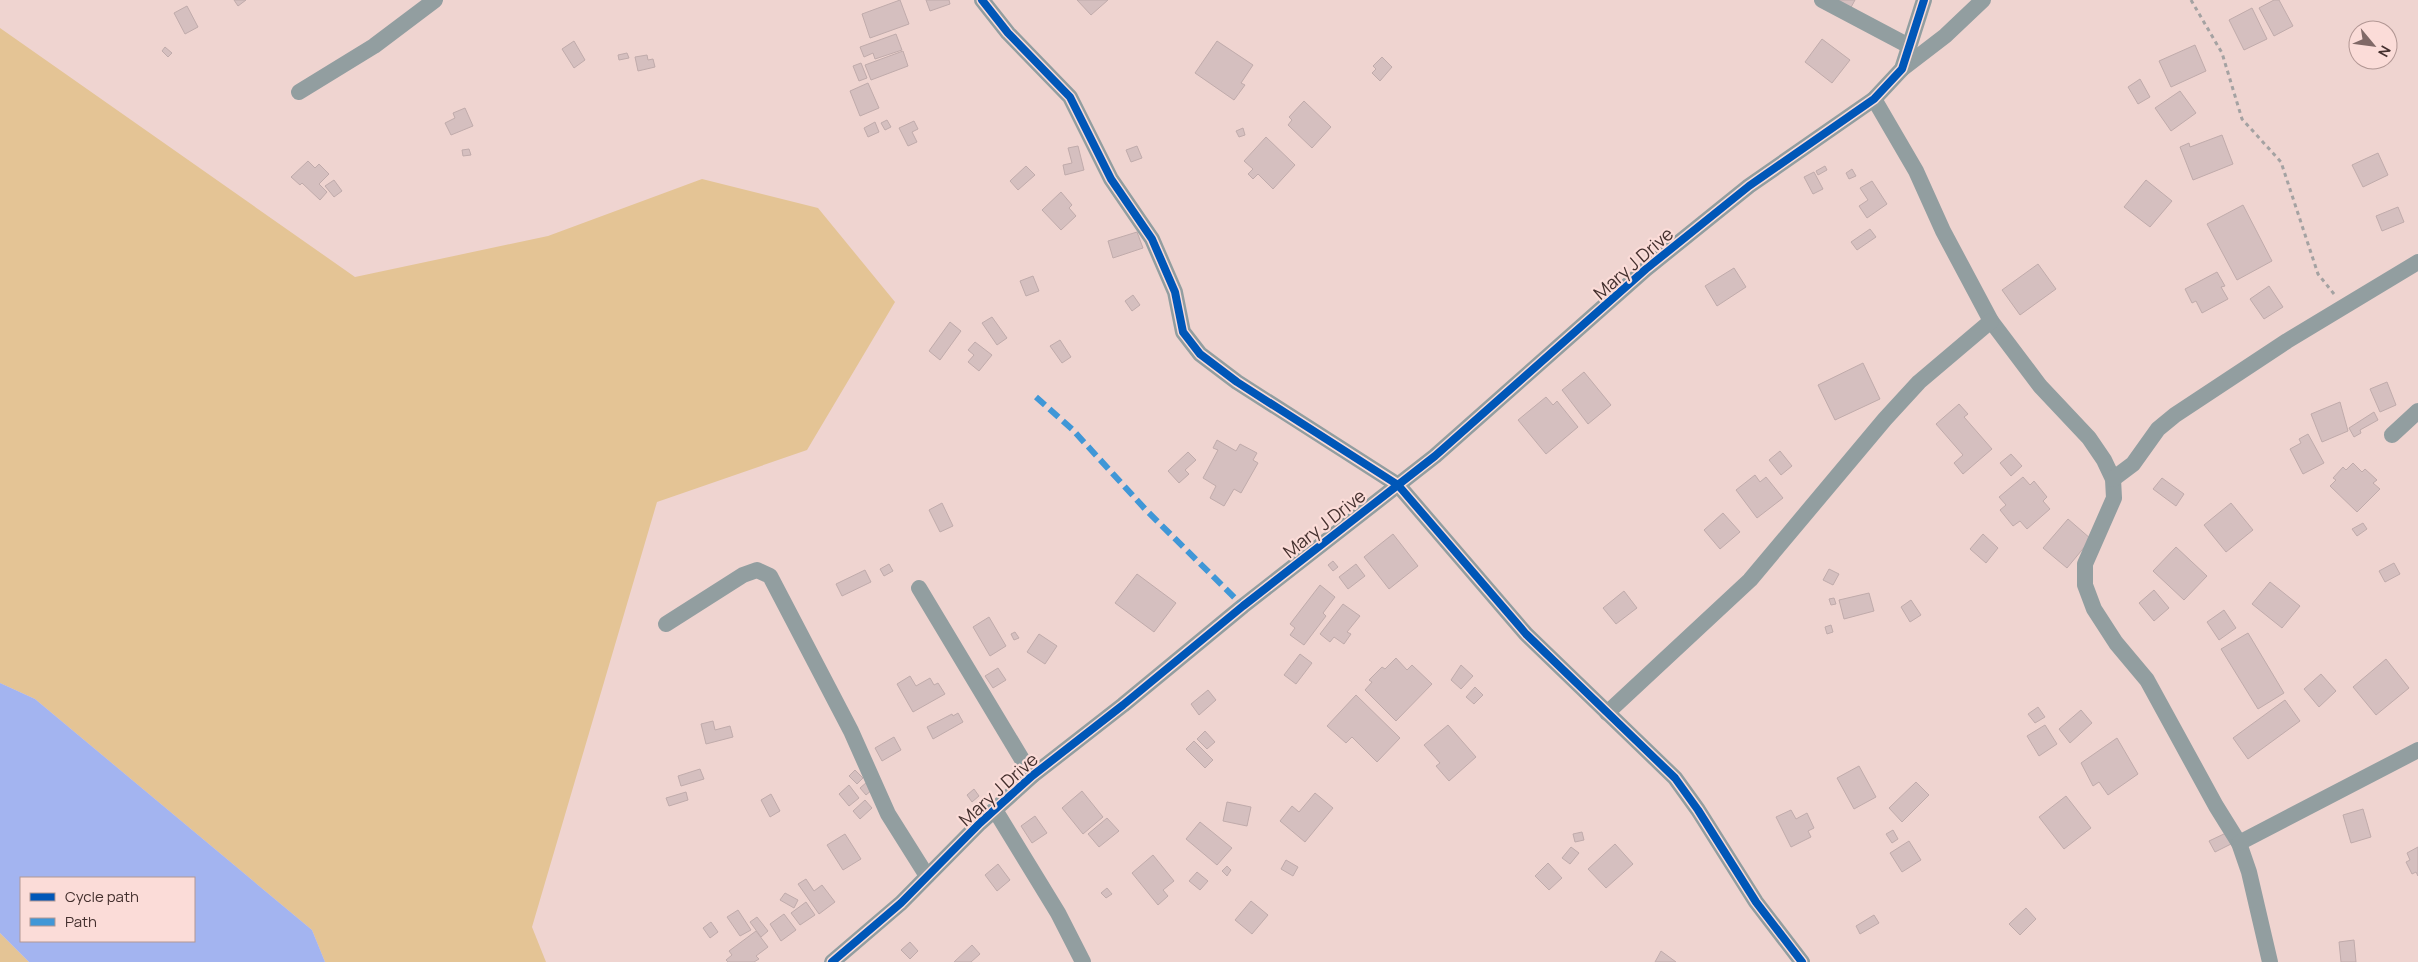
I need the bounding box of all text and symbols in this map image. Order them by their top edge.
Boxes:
north arrow [2348,20,2398,70]
text: N [2374,43,2396,61]
street label: Mary J Drive [1588,222,1678,304]
street label: Mary J Drive [1278,483,1370,563]
street label: Mary J Drive [953,747,1043,831]
legend [20,877,195,942]
text: Cycle path [65,886,139,907]
text: Path [65,911,97,932]

